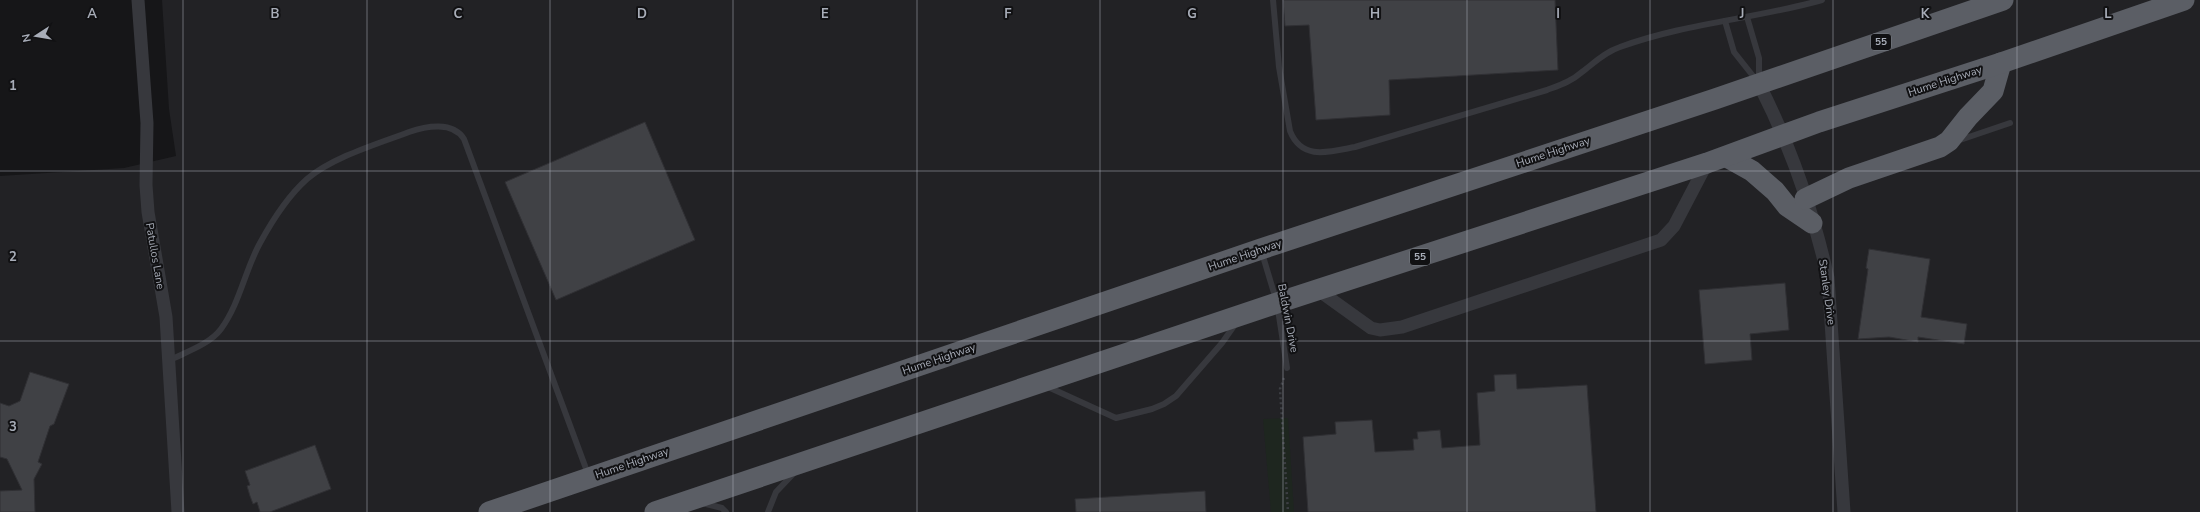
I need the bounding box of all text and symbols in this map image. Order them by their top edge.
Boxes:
text: A [87,5,97,23]
text: B [271,5,280,23]
text: C [454,5,463,23]
text: D [637,5,647,23]
text: E [821,5,829,23]
text: F [1004,5,1012,23]
text: G [1187,5,1197,23]
text: H [1370,5,1380,23]
text: I [1556,5,1560,23]
text: J [1739,5,1744,23]
text: K [1921,5,1930,23]
text: L [2104,5,2112,23]
north arrow [16,16,56,56]
text: N [19,32,35,44]
road number: 55 [1871,34,1891,50]
street label: Hume Highway [1906,62,1984,100]
text: 1 [9,77,17,95]
street label: Hume Highway [1514,133,1592,171]
street label: Patullos Lane [142,222,168,291]
street label: Hume Highway [1206,235,1284,275]
text: 2 [9,248,17,266]
road number: 55 [1410,249,1430,265]
street label: Stanley Drive [1815,258,1839,326]
street label: Baldwin Drive [1274,282,1302,354]
street label: Hume Highway [900,339,978,379]
text: 3 [9,418,17,436]
street label: Hume Highway [593,443,671,483]

